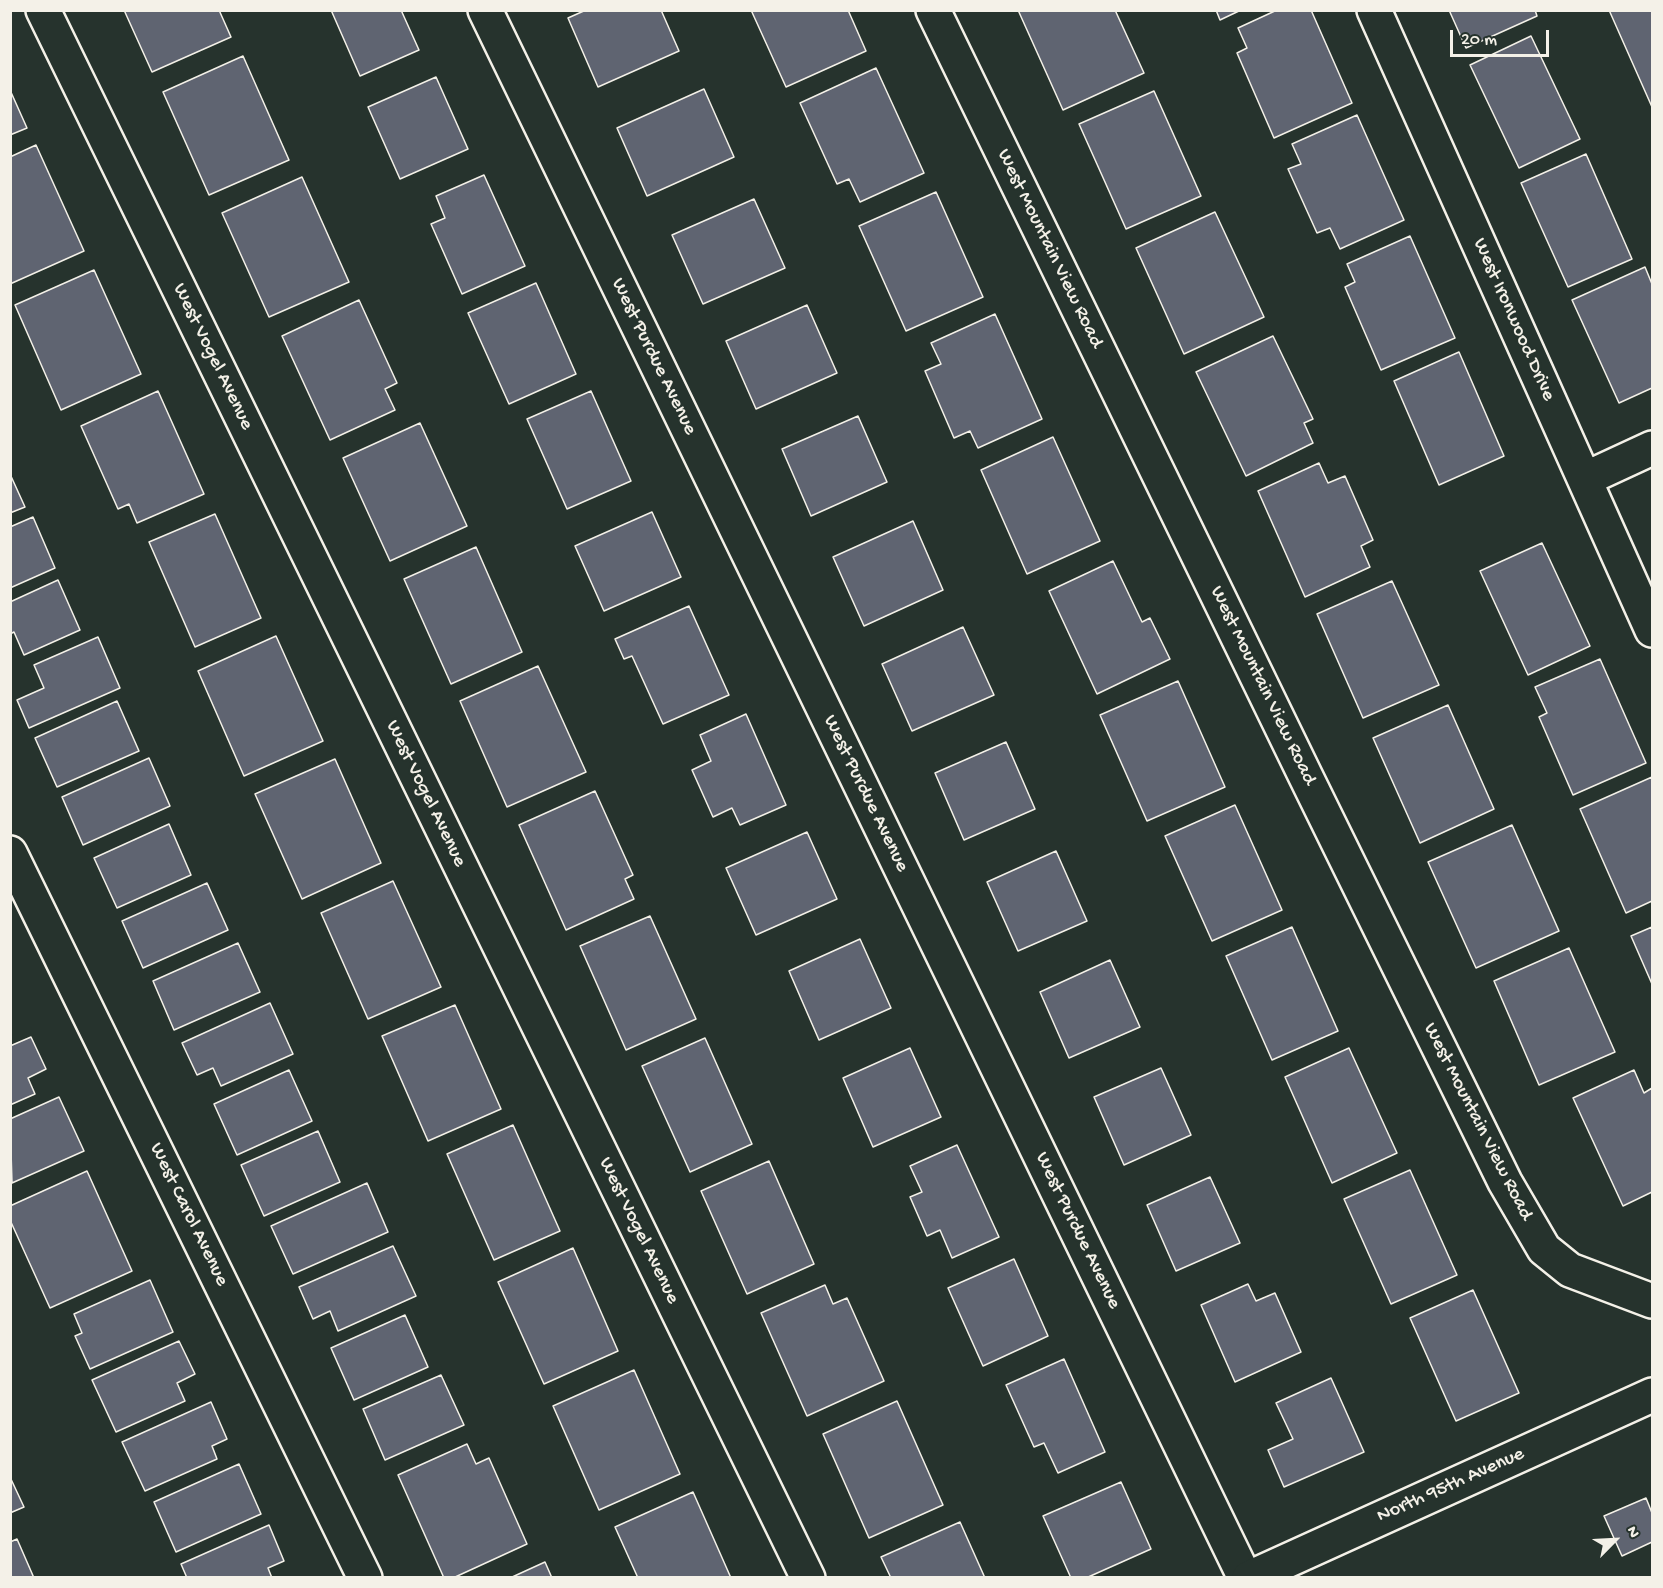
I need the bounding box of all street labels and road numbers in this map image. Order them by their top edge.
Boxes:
street label: West Mountain View Road [990,146,1108,352]
street label: West Ironwood Drive [1466,235,1560,405]
street label: West Purdue Avenue [605,275,701,439]
street label: West Vogel Avenue [166,280,258,434]
street label: West Mountain View Road [1203,583,1321,789]
street label: West Purdue Avenue [817,712,913,876]
street label: West Vogel Avenue [379,717,471,871]
street label: West Mountain View Road [1417,1019,1537,1225]
street label: West Carol Avenue [143,1140,233,1290]
street label: West Purdue Avenue [1029,1149,1125,1313]
street label: West Vogel Avenue [592,1154,684,1308]
street label: North 95th Avenue [1374,1443,1528,1529]

